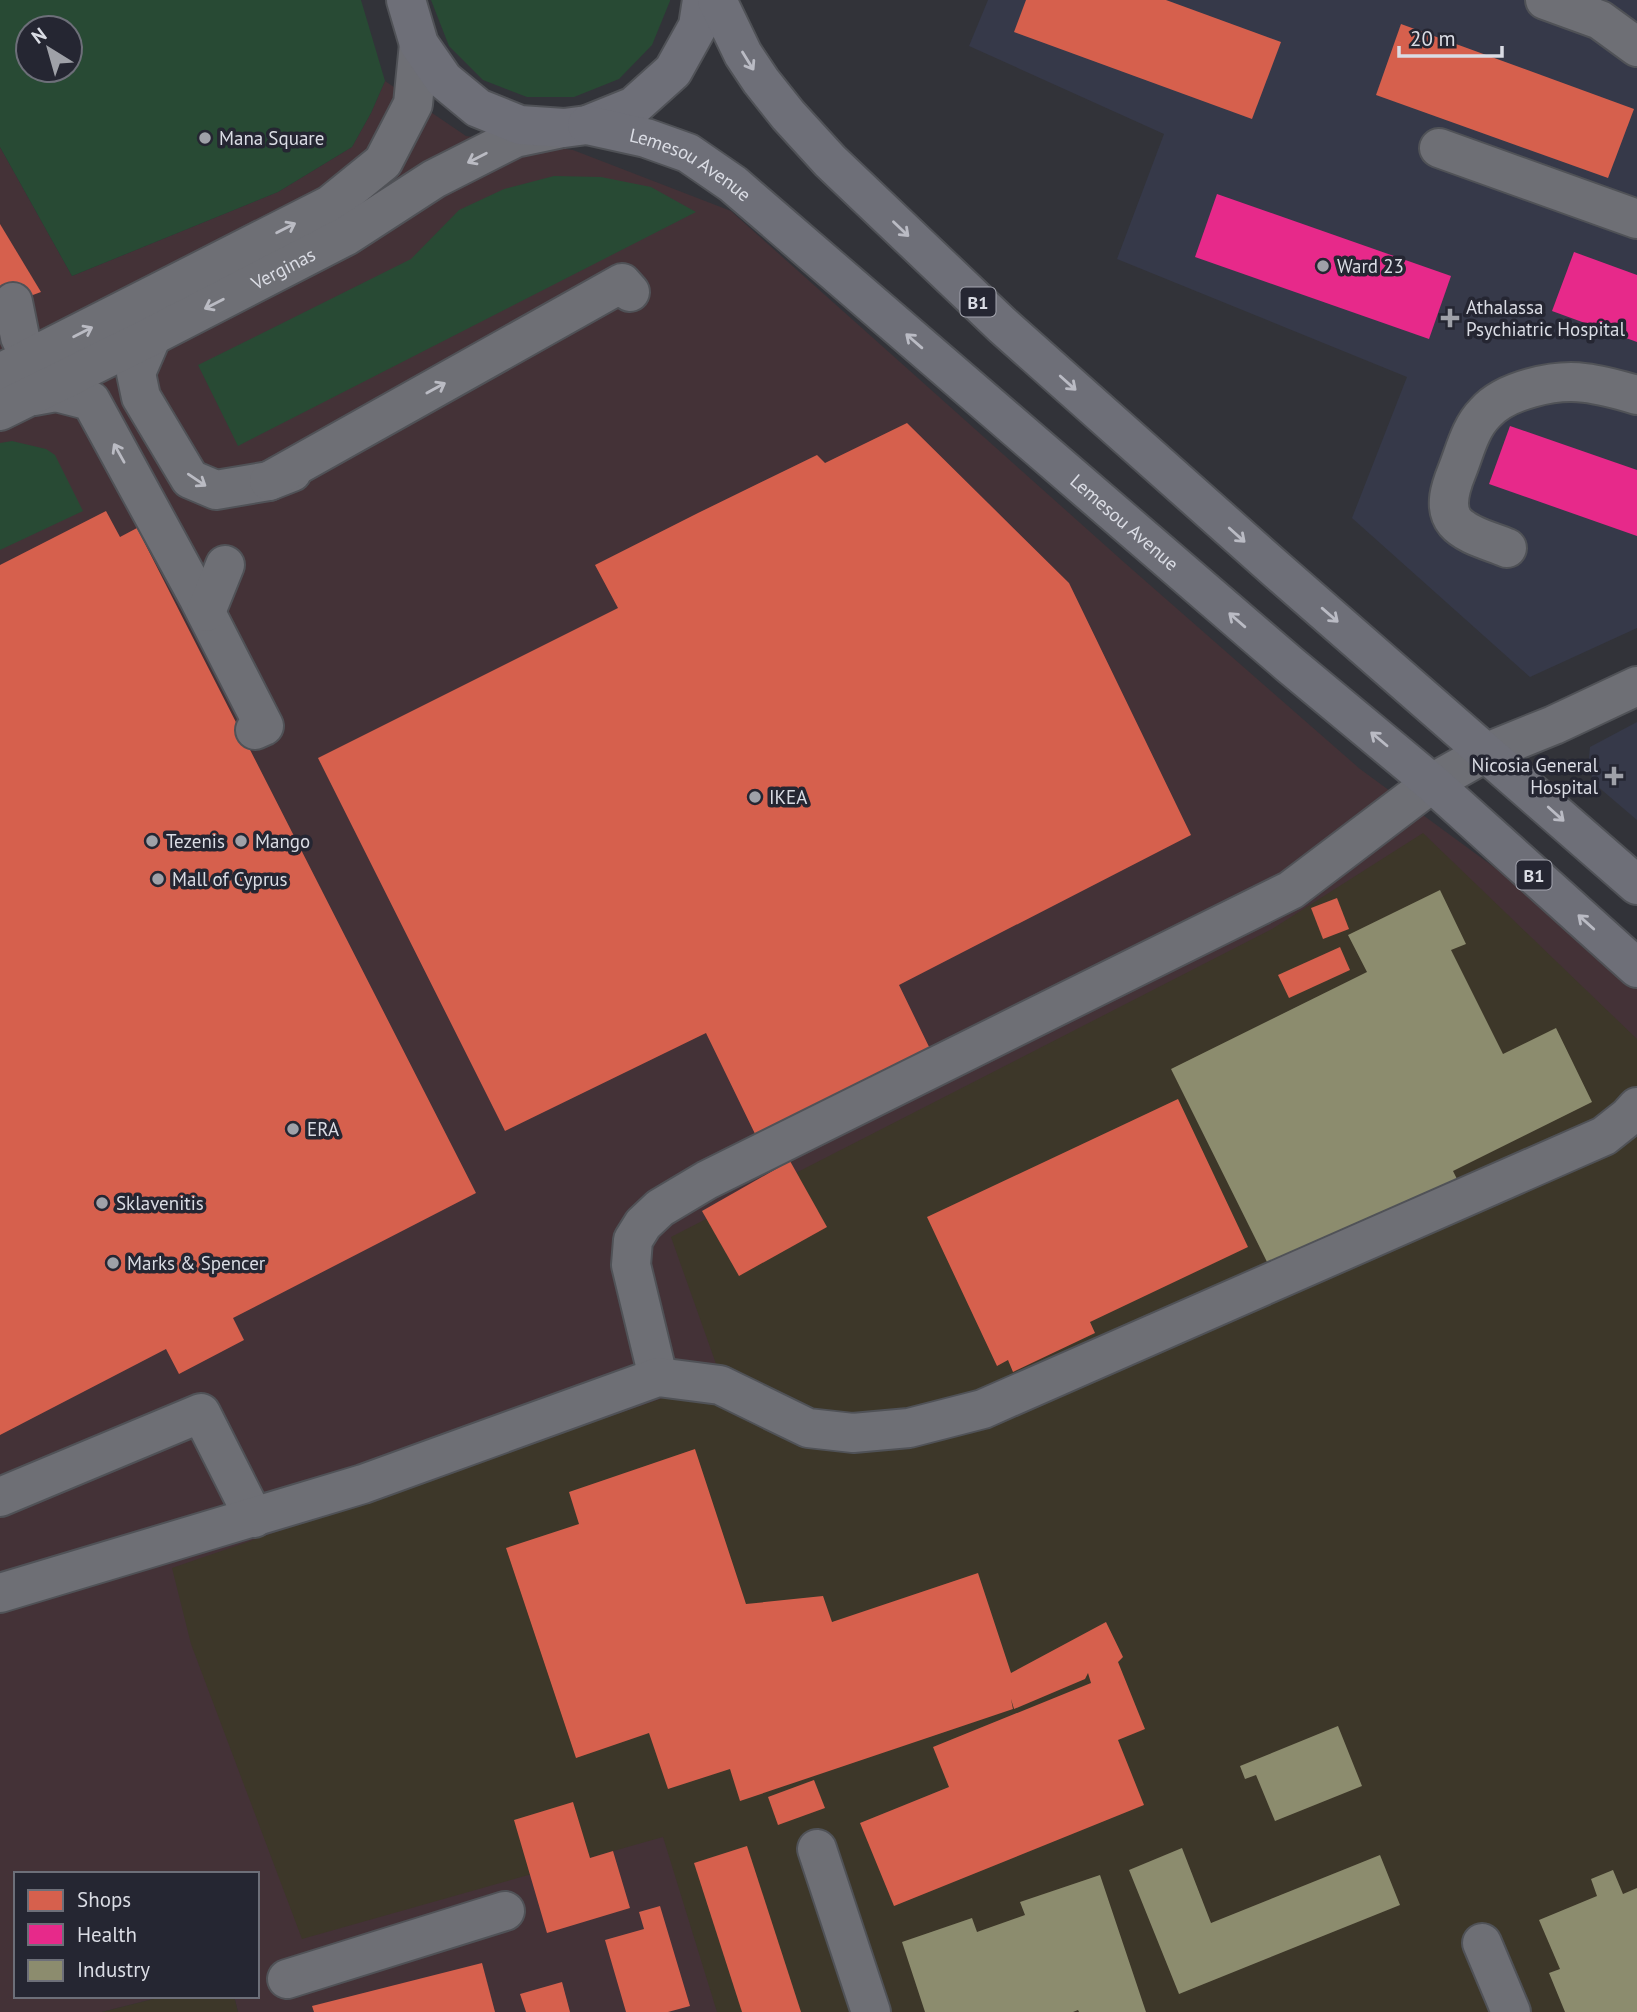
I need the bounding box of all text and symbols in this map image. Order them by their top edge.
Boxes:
north arrow [14,14,84,84]
scale bar [1399,14,1502,58]
text: N [27,22,51,49]
text: 20 m [1410,25,1456,52]
one-way arrow [742,50,756,70]
street label: Lemesou Avenue [628,123,756,206]
place label: Mana Square [219,126,324,150]
marker: Mana Square [197,130,213,146]
one-way arrow [467,151,488,165]
one-way arrow [892,220,909,237]
one-way arrow [275,221,296,235]
street label: Verginas [246,242,319,295]
place label: Ward 23 [1337,254,1404,278]
marker: Ward 23 [1315,258,1331,274]
road number: B1 [960,288,996,316]
place label: Athalassa Psychiatric Hospital [1466,295,1625,341]
one-way arrow [204,298,225,312]
marker: Athalassa Psychiatric Hospital [1440,308,1460,328]
one-way arrow [72,324,93,338]
one-way arrow [905,333,923,349]
one-way arrow [1058,375,1076,391]
one-way arrow [425,381,445,395]
one-way arrow [112,443,125,464]
street label: Lemesou Avenue [1065,469,1184,576]
one-way arrow [187,472,206,487]
one-way arrow [1228,526,1246,542]
one-way arrow [1320,607,1338,623]
one-way arrow [1228,612,1246,628]
one-way arrow [1371,732,1389,747]
place label: Nicosia General Hospital [1471,753,1598,799]
marker: Nicosia General Hospital [1604,766,1624,786]
place label: IKEA [769,785,807,809]
marker: IKEA [747,789,763,805]
one-way arrow [1547,805,1565,821]
place label: Tezenis [166,829,225,853]
place label: Mango [255,829,310,853]
marker: Tezenis [144,833,160,849]
marker: Mango [233,833,249,849]
road number: B1 [1516,860,1552,890]
place label: Mall of Cyprus [172,867,288,891]
marker: Mall of Cyprus [150,871,166,887]
one-way arrow [1577,914,1595,930]
place label: ERA [307,1117,339,1141]
marker: ERA [285,1121,301,1137]
place label: Sklavenitis [116,1191,204,1215]
marker: Sklavenitis [94,1195,110,1211]
place label: Marks & Spencer [127,1251,266,1275]
marker: Marks & Spencer [105,1255,121,1271]
legend [14,1872,259,1998]
text: Shops [77,1886,131,1913]
text: Health [77,1921,137,1948]
text: Industry [77,1956,150,1983]

